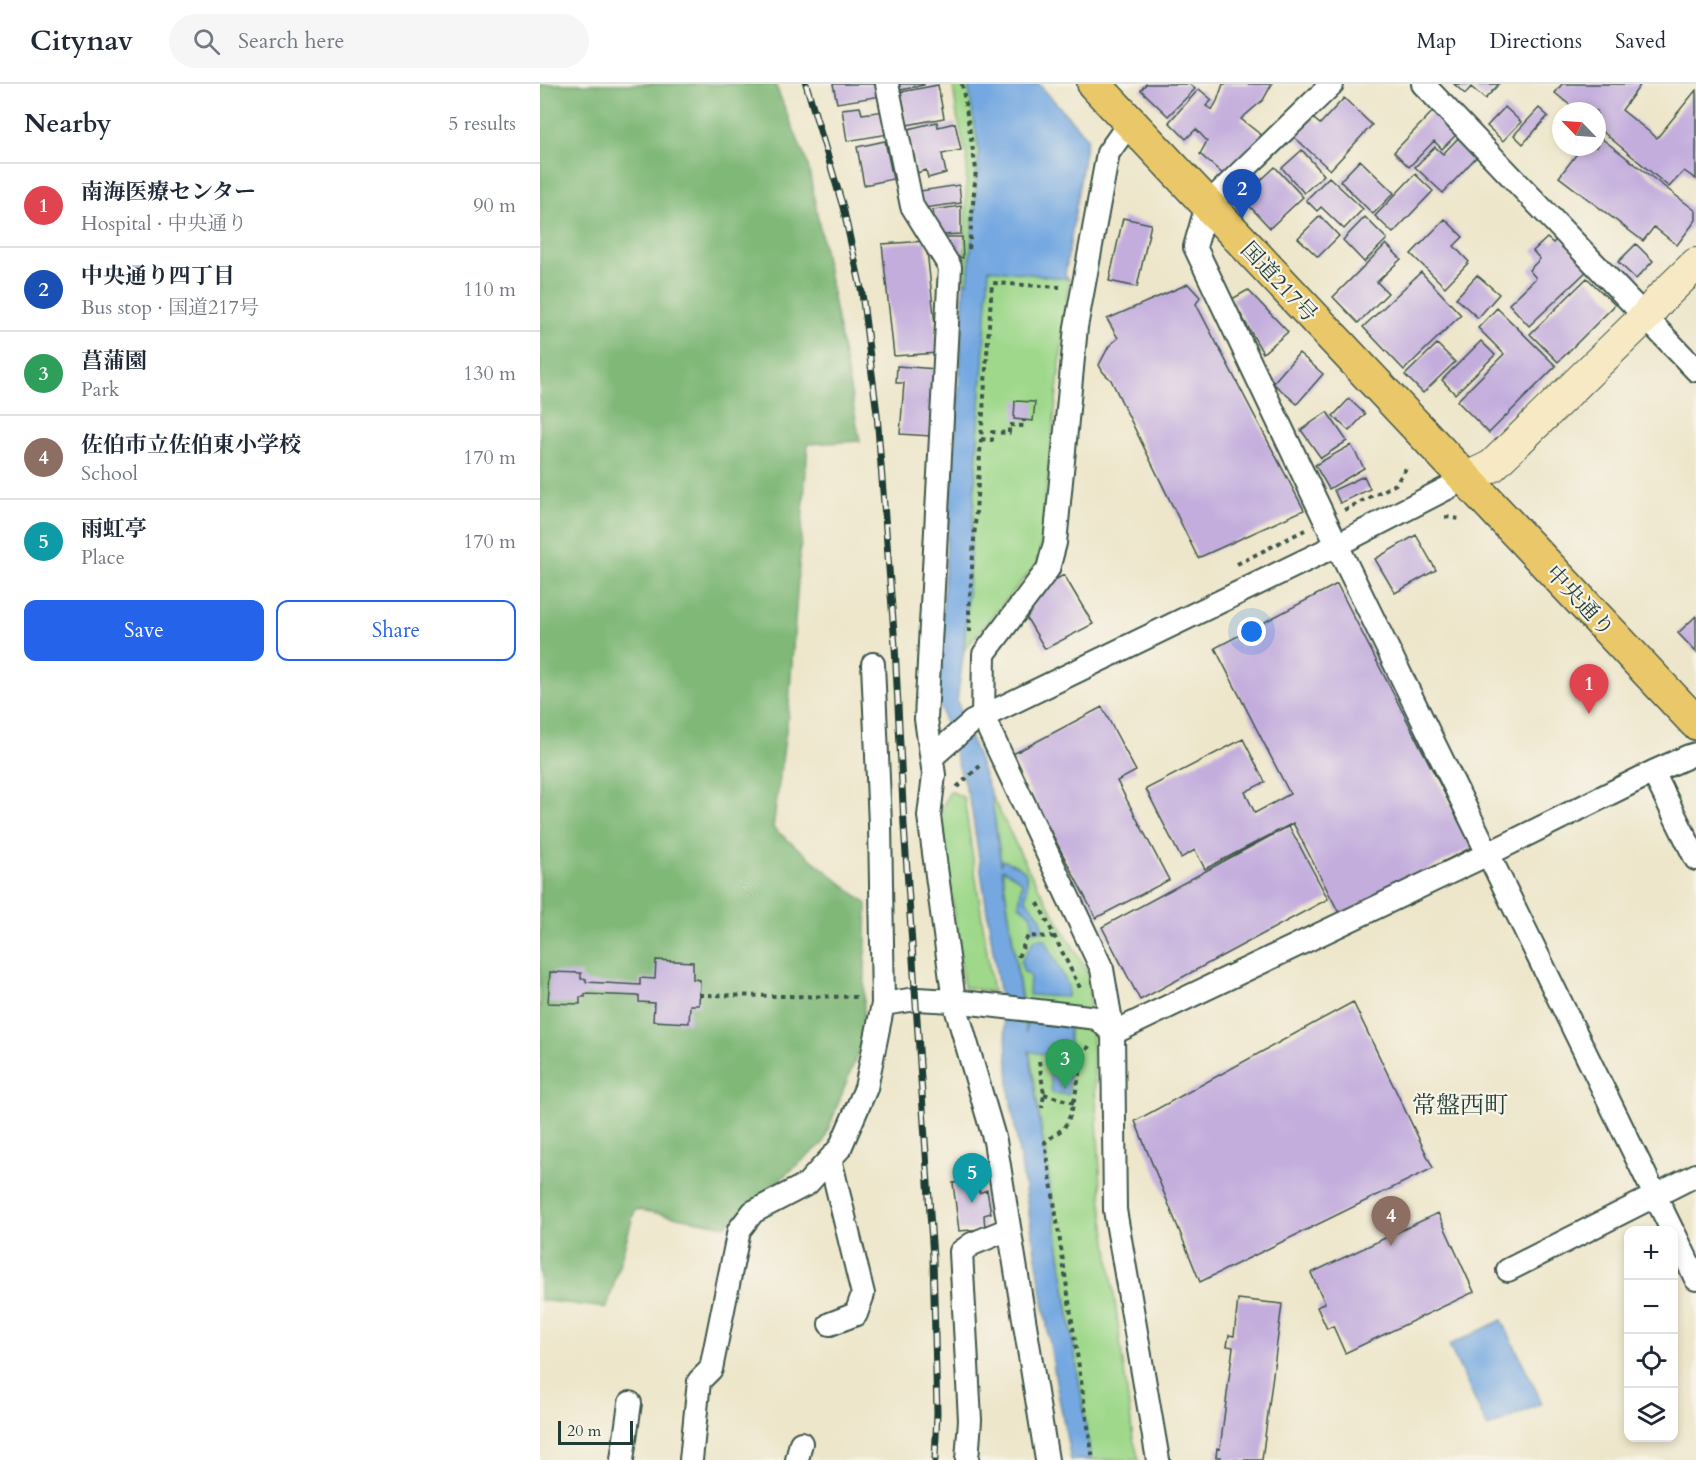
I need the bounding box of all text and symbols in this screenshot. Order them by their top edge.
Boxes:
search box [169,14,589,68]
text: Citynav [30,22,133,60]
icon: search [190,25,223,58]
text: Search here [238,26,345,56]
text: Map [1416,27,1456,56]
text: Directions [1489,27,1582,56]
text: Saved [1615,27,1666,56]
north arrow [1552,102,1606,156]
text: Nearby [24,106,112,141]
text: 5 results [448,110,516,137]
pin: 2 [1222,170,1262,219]
text: 南海医療センター [81,177,256,207]
text: 1 [38,192,49,219]
text: 90 m [473,192,516,219]
text: Hospital · 中央通り [81,210,247,237]
street label: 国道217号 [1234,235,1324,329]
text: 中央通り四丁目 [81,261,235,291]
text: 2 [38,276,49,303]
text: 110 m [463,276,516,303]
text: Bus stop · 国道217号 [81,294,259,321]
text: 菖蒲園 [81,346,147,376]
text: 3 [38,360,49,387]
text: 130 m [463,360,516,387]
text: Park [81,376,119,403]
text: 佐伯市立佐伯東小学校 [81,430,301,460]
text: 4 [38,444,49,471]
text: 170 m [463,444,516,471]
text: School [81,460,138,487]
text: 雨虹亭 [81,514,147,544]
text: 5 [38,528,49,555]
text: 170 m [463,528,516,555]
text: Place [81,544,125,571]
street label: 中央通り [1539,559,1621,643]
button: Save [24,600,264,661]
button: Share [276,600,516,661]
your location [1237,617,1266,646]
pin: 1 [1570,664,1608,714]
pin: 3 [1046,1040,1084,1089]
district label: 常盤西町 [1412,1089,1508,1122]
pin: 5 [952,1154,992,1203]
pin: 4 [1372,1196,1410,1246]
map controls [1624,1226,1678,1442]
button: + [1624,1226,1678,1280]
button: − [1624,1280,1678,1334]
button: locate [1624,1334,1678,1388]
button: layers [1624,1388,1678,1442]
scale bar [558,1418,633,1446]
text: 20 m [567,1420,601,1442]

